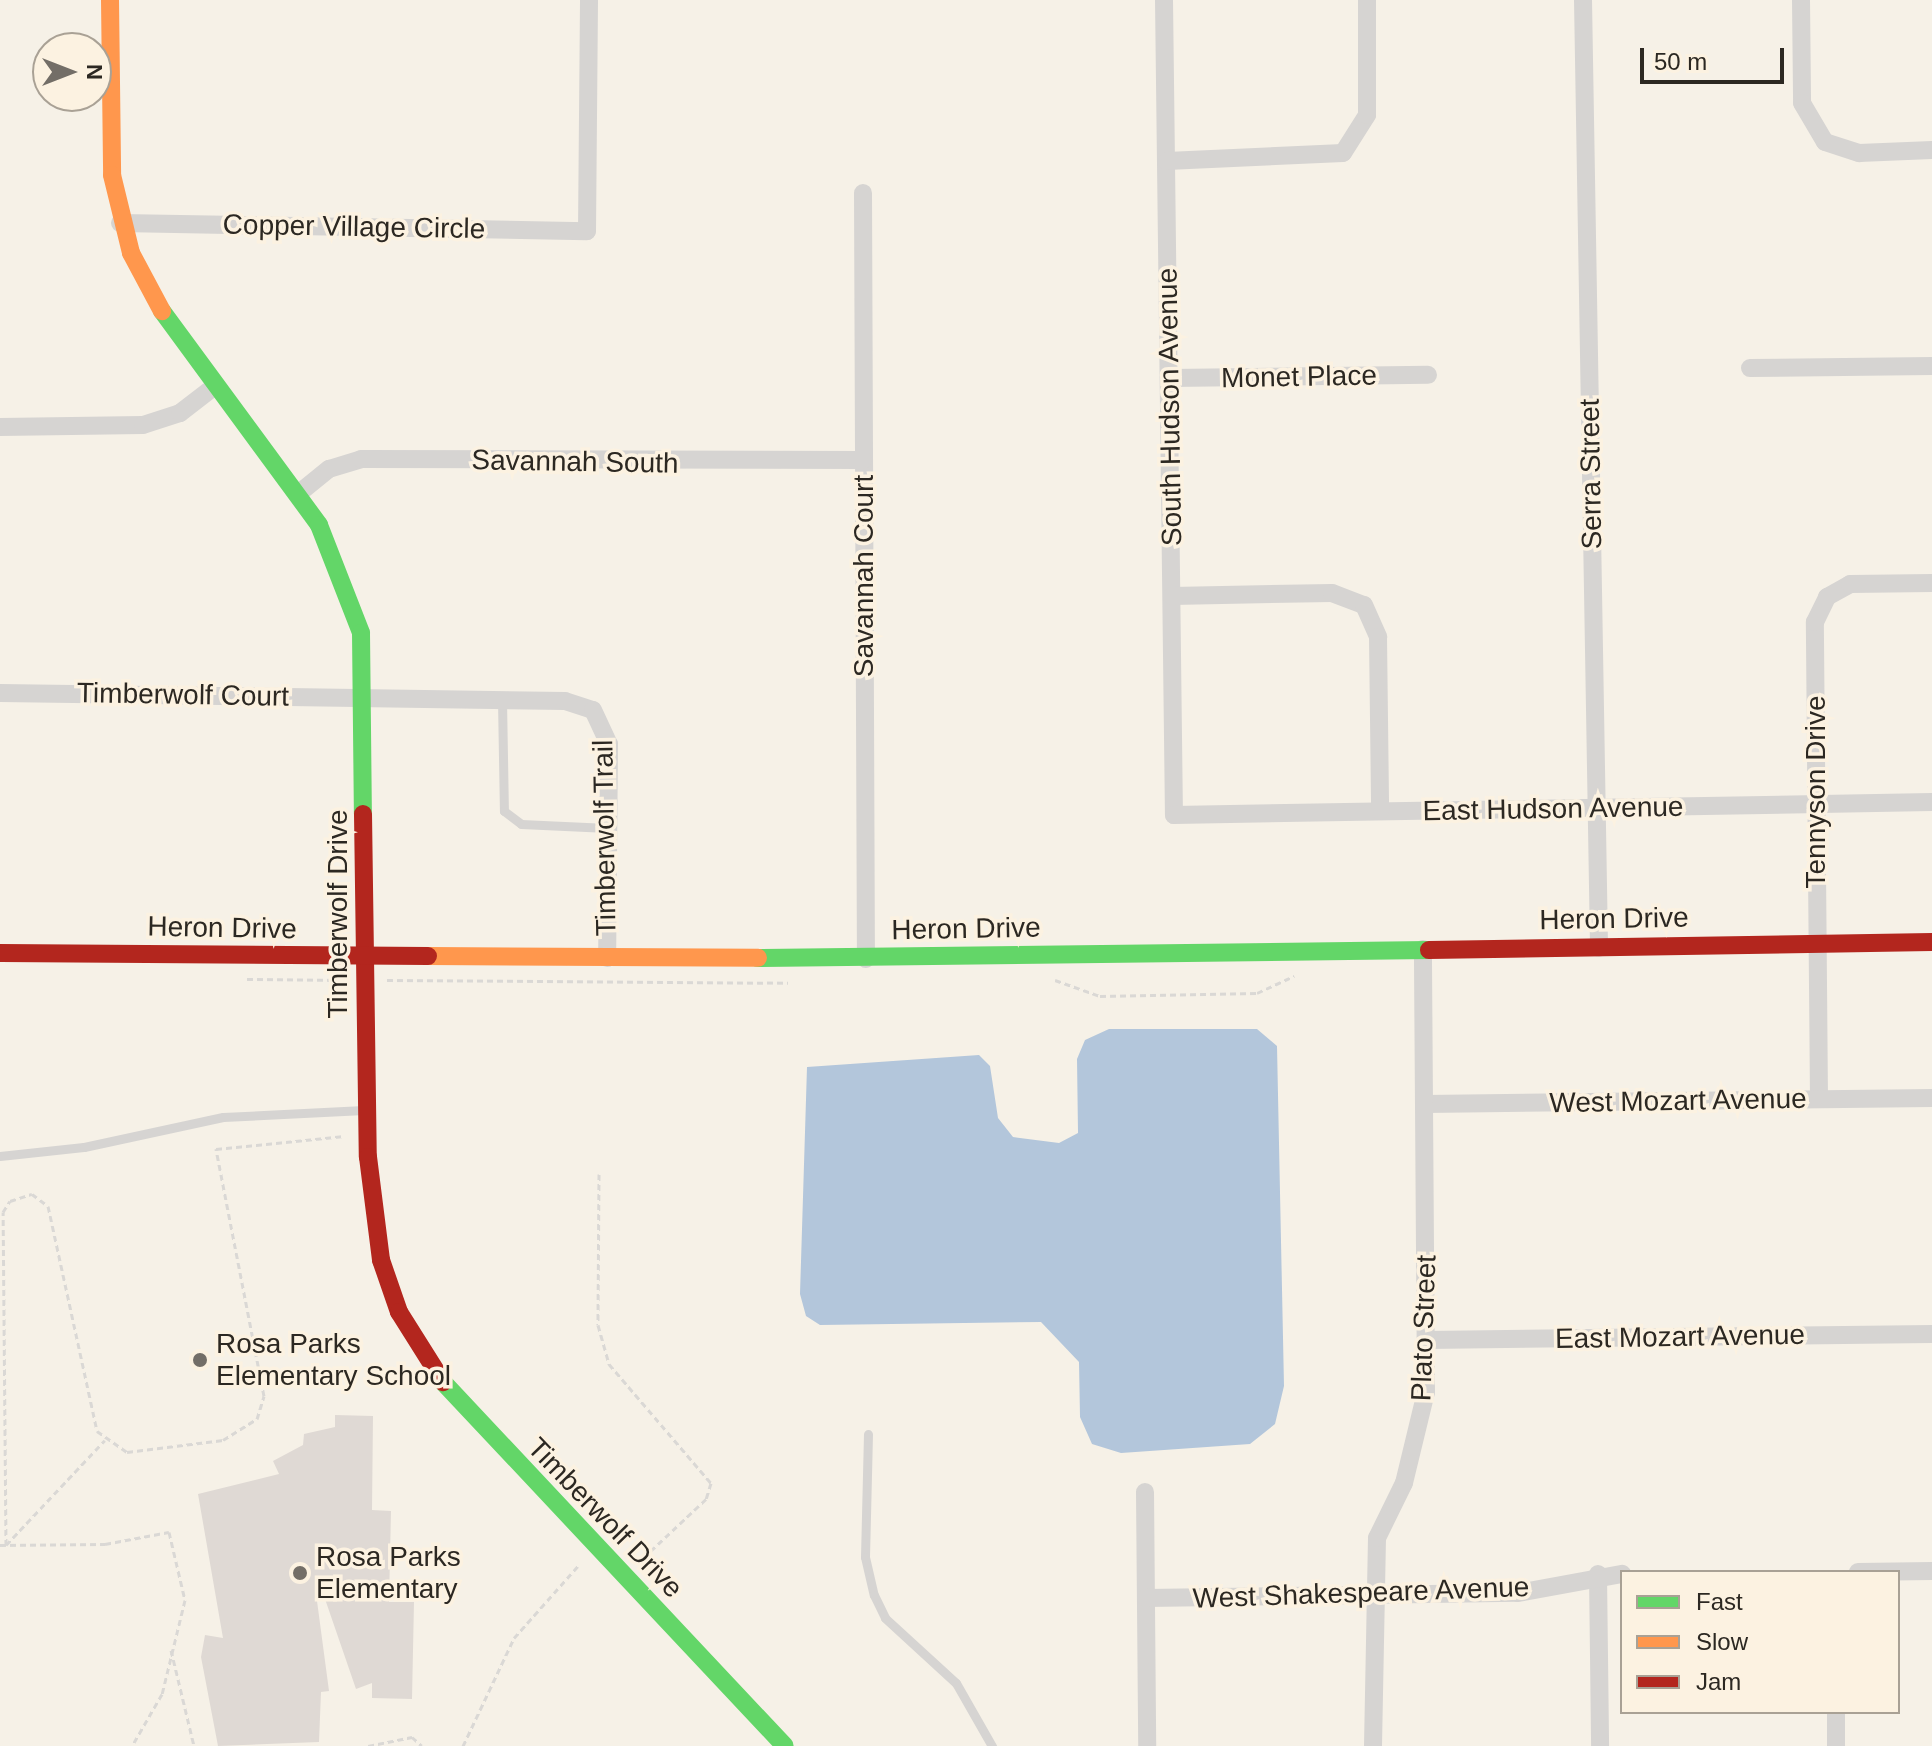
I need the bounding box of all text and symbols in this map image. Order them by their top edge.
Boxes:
north arrow [32,32,112,112]
scale bar [1644,32,1788,82]
text: 50 m [1654,48,1707,75]
text: N [82,64,107,80]
street label: Copper Village Circle [222,208,486,246]
street label: South Hudson Avenue [1151,267,1189,547]
street label: Monet Place [1221,359,1377,395]
street label: Serra Street [1573,398,1609,550]
street label: Savannah South [471,443,679,481]
street label: Savannah Court [847,475,881,677]
street label: Timberwolf Court [77,676,289,714]
street label: Tennyson Drive [1799,696,1833,888]
street label: Timberwolf Trail [586,739,624,937]
street label: East Hudson Avenue [1421,790,1685,828]
street label: Timberwolf Drive [321,810,355,1018]
street label: Heron Drive [1539,901,1689,937]
street label: Heron Drive [147,910,297,946]
street label: Heron Drive [891,911,1041,947]
street label: West Mozart Avenue [1548,1082,1808,1120]
street label: Plato Street [1405,1254,1443,1402]
street label: East Mozart Avenue [1554,1318,1806,1356]
place label: Rosa Parks Elementary School [216,1327,451,1393]
marker: Rosa Parks Elementary School [191,1351,209,1369]
street label: Timberwolf Drive [520,1431,690,1605]
place label: Rosa Parks Elementary [316,1540,461,1606]
marker: Rosa Parks Elementary [291,1564,309,1582]
street label: West Shakespeare Avenue [1191,1570,1531,1616]
legend [1620,1570,1900,1714]
text: Fast [1696,1588,1743,1615]
text: Slow [1696,1628,1748,1655]
text: Jam [1696,1668,1741,1695]

